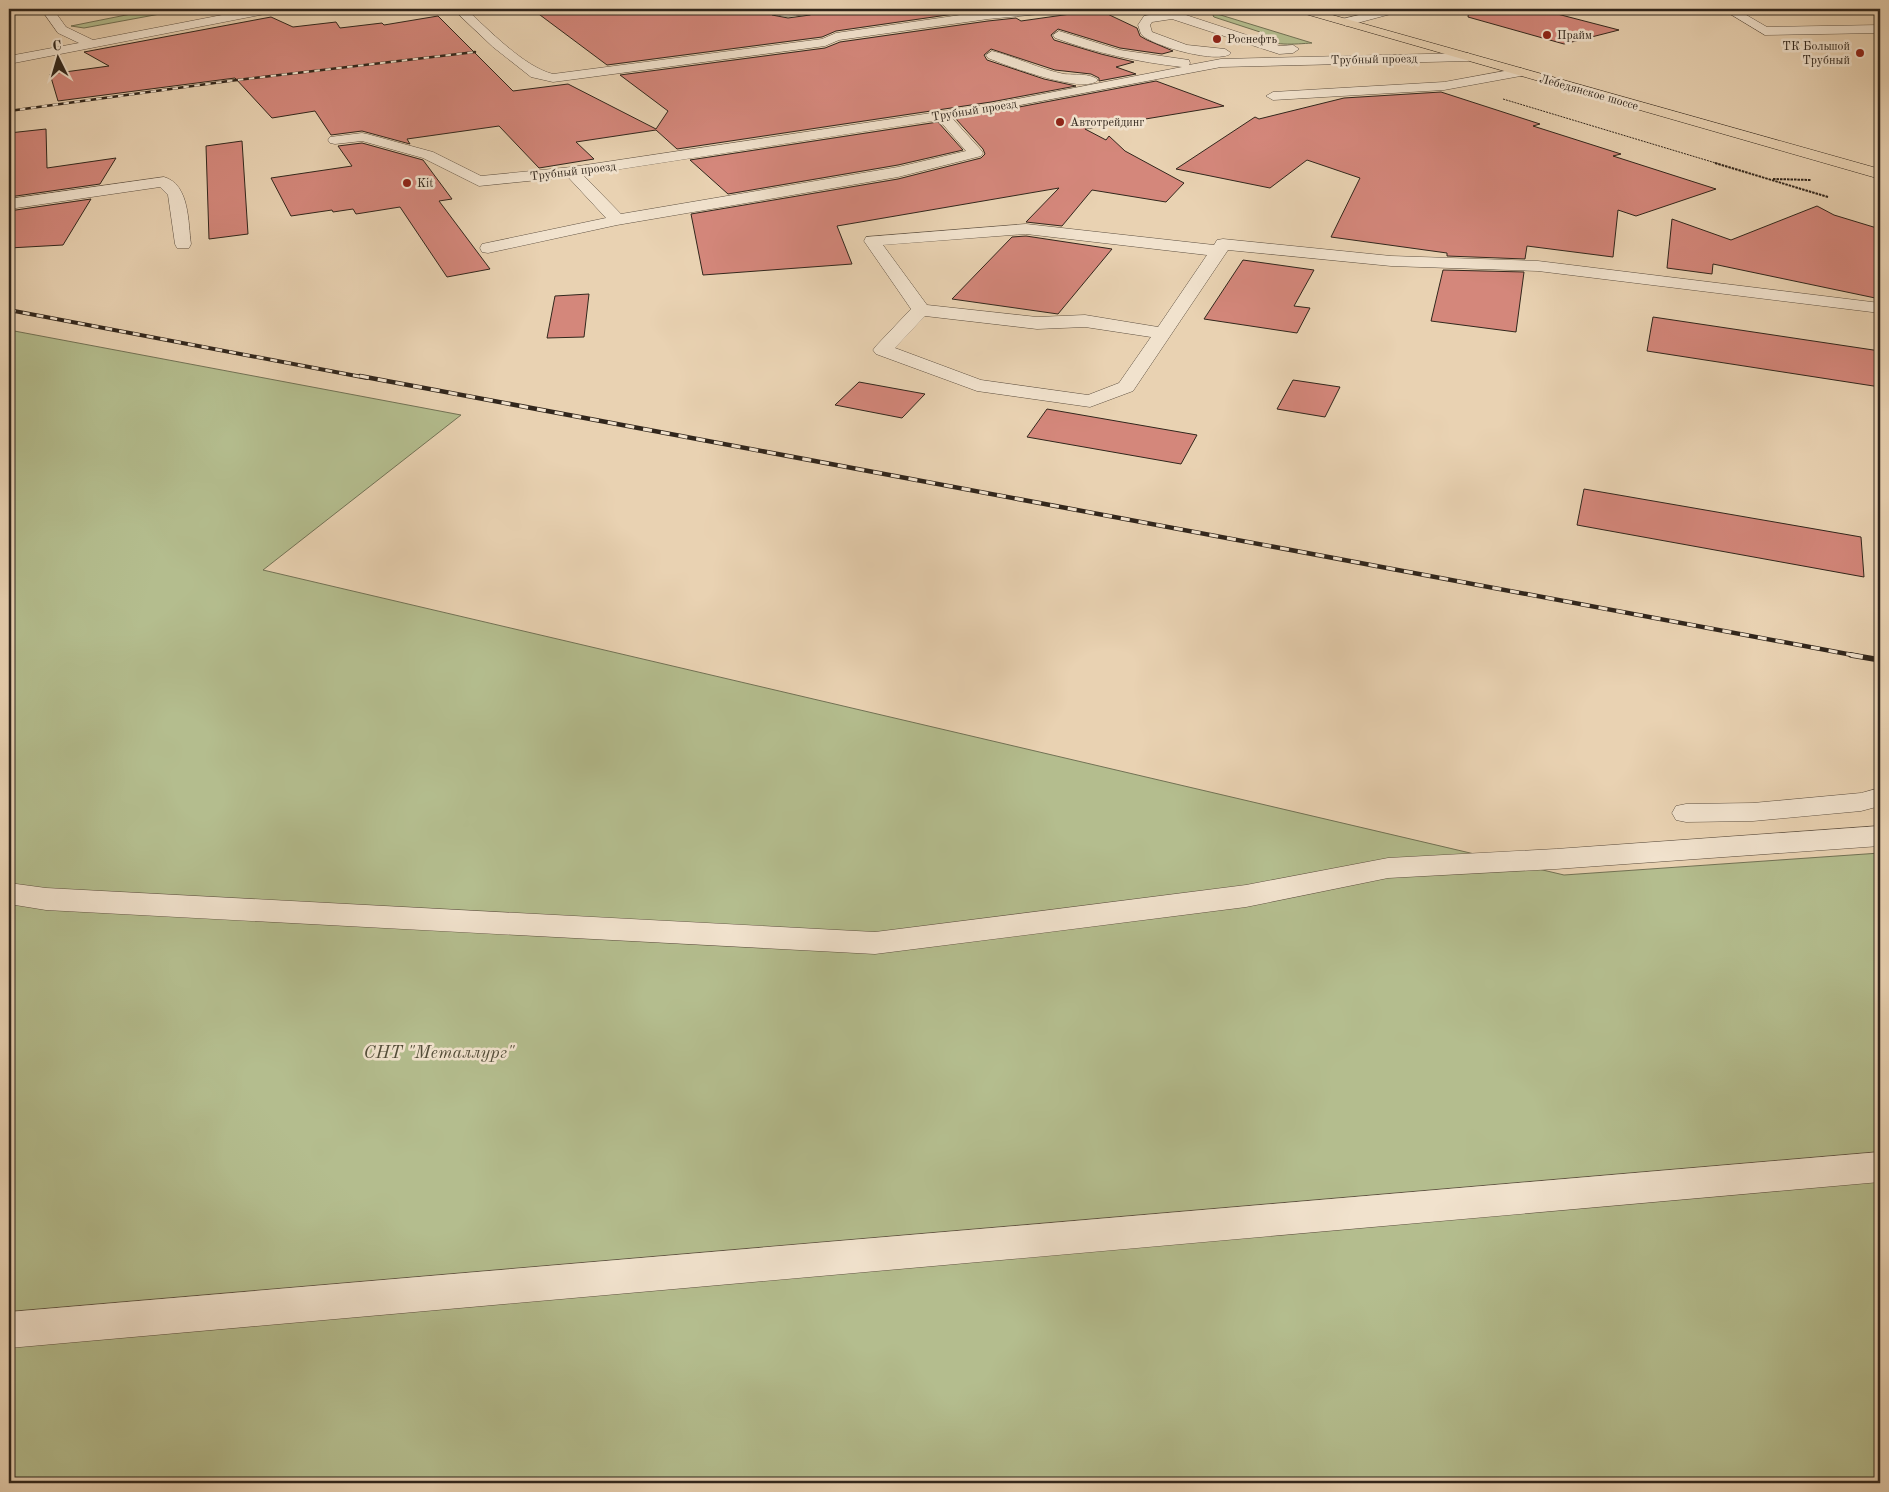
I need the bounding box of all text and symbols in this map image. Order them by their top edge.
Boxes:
marker: Прайм [1541,29,1553,41]
place label: Прайм [1557,30,1592,42]
north arrow [32,32,82,82]
marker: Роснефть [1211,33,1223,45]
place label: Роснефть [1227,34,1277,46]
text: С [52,39,62,53]
place label: ТК Большой Трубный [1782,41,1850,67]
marker: ТК Большой Трубный [1854,47,1866,59]
street label: Трубный проезд [1331,53,1417,67]
street label: Лебедянское шоссе [1538,73,1640,113]
street label: Трубный проезд [931,98,1018,124]
marker: Автотрейдинг [1054,116,1066,128]
place label: Автотрейдинг [1070,117,1145,129]
street label: Трубный проезд [529,161,617,183]
marker: Kit [401,177,413,189]
place label: Kit [417,178,434,190]
park label: СНТ "Металлург" [364,1044,515,1062]

